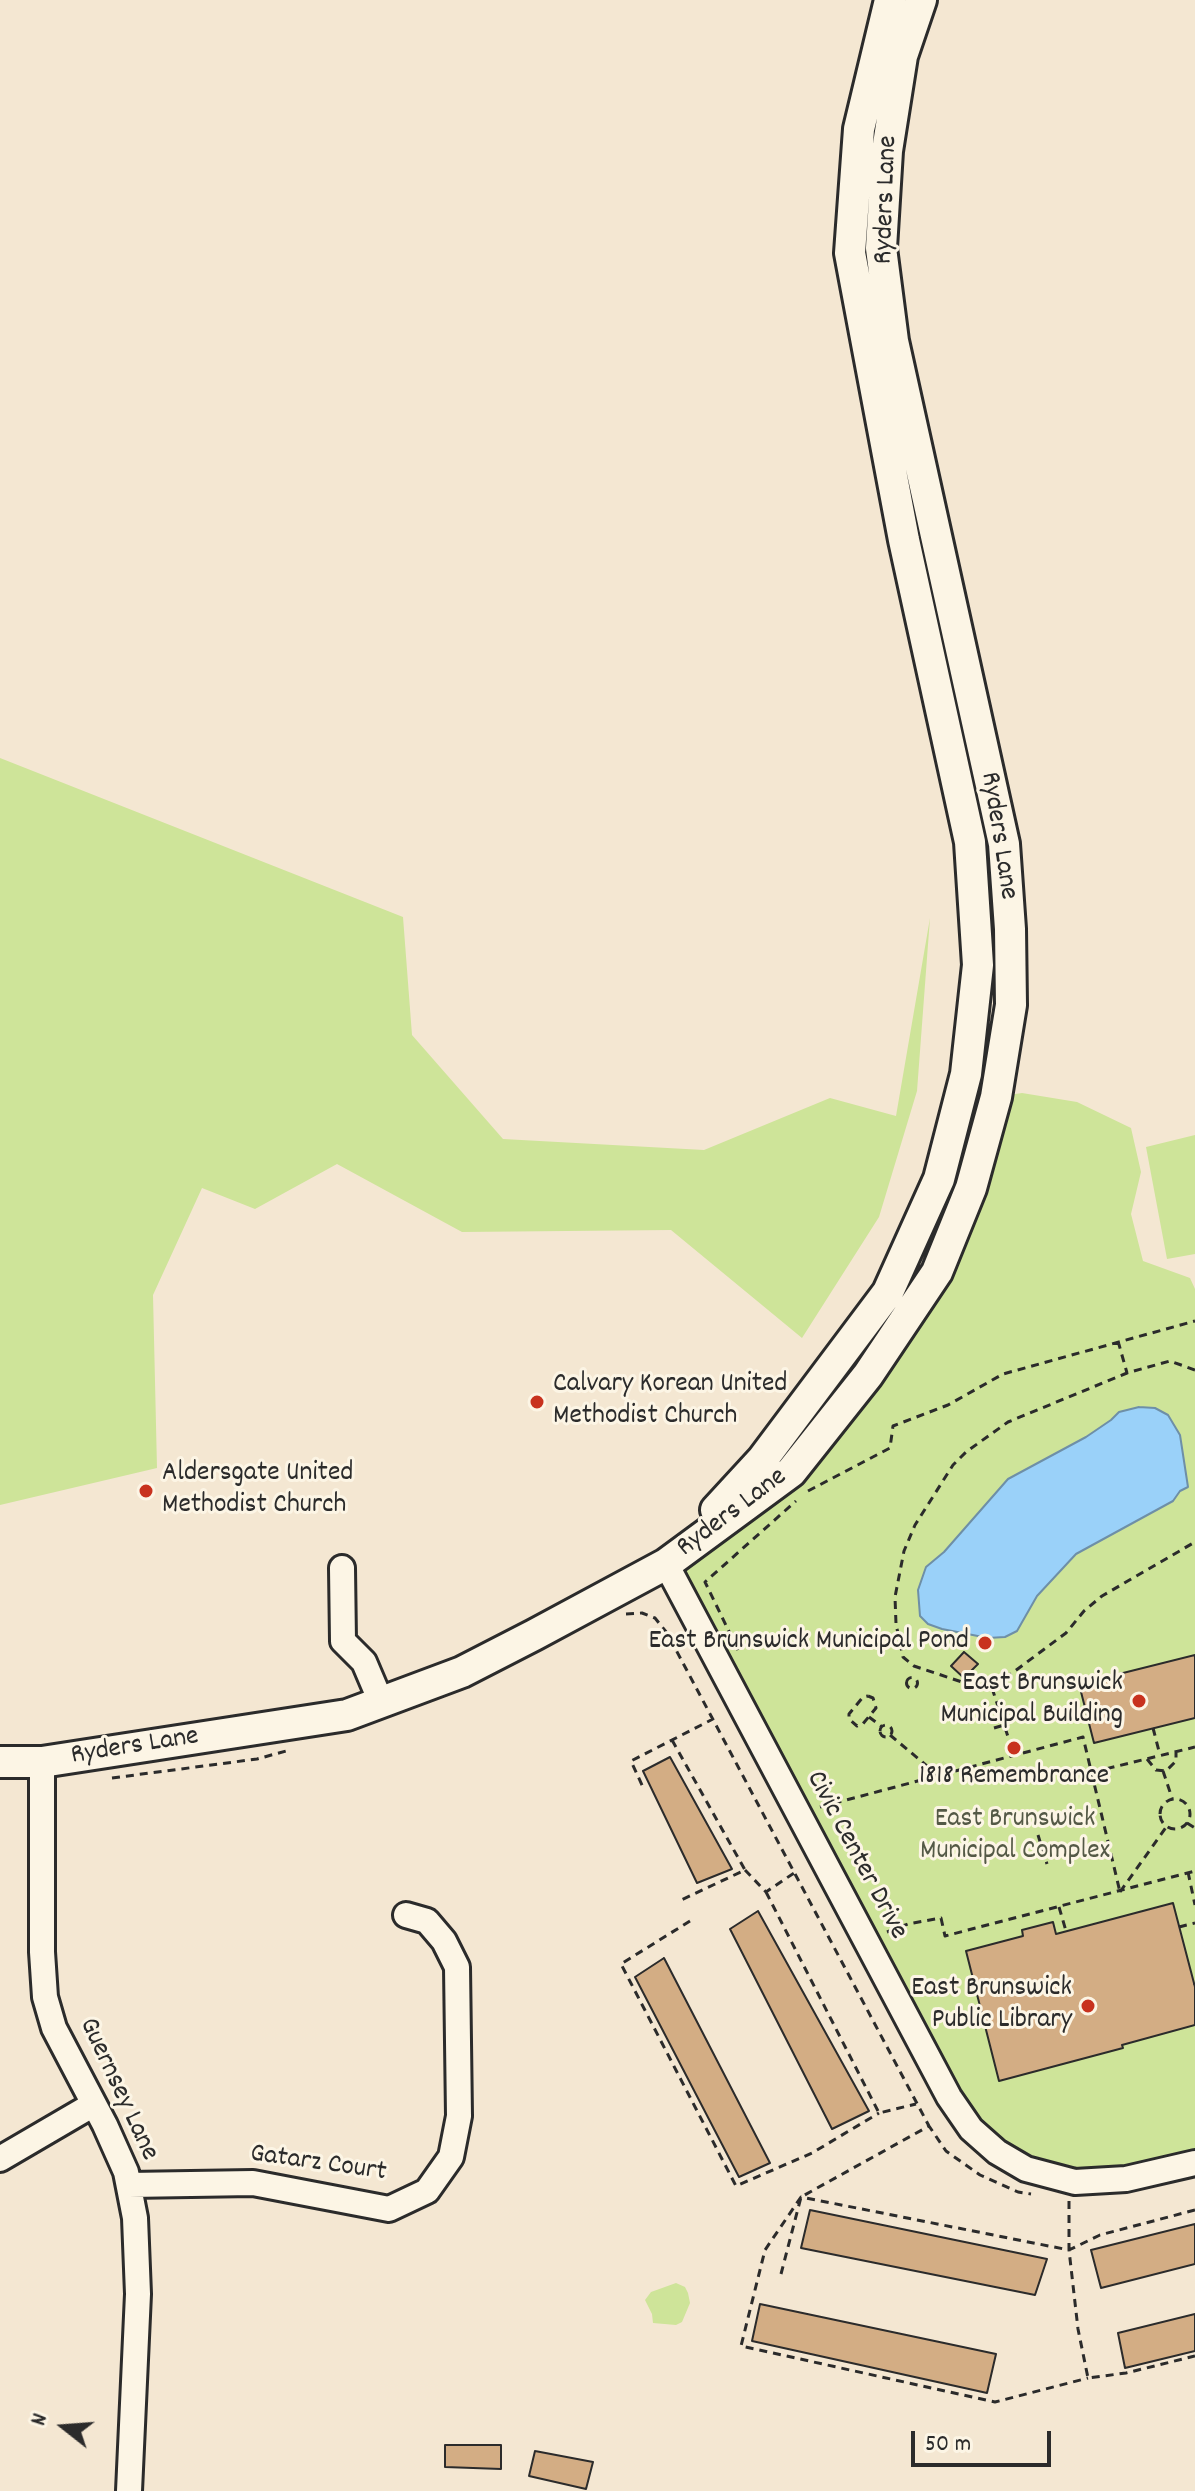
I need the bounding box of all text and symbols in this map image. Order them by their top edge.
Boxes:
street label: Ryders Lane [869,135,907,265]
street label: Ryders Lane [970,770,1024,902]
place label: Calvary Korean United Methodist Church [553,1369,787,1435]
marker: Calvary Korean United Methodist Church [528,1393,546,1411]
place label: Aldersgate United Methodist Church [162,1458,353,1524]
street label: Ryders Lane [671,1462,795,1566]
marker: Aldersgate United Methodist Church [137,1482,155,1500]
place label: East Brunswick Municipal Pond [649,1626,969,1660]
marker: East Brunswick Municipal Pond [976,1634,994,1652]
place label: East Brunswick Municipal Building [940,1668,1123,1734]
marker: East Brunswick Municipal Building [1130,1692,1148,1710]
street label: Ryders Lane [69,1721,201,1775]
marker: 1818 Remembrance [1005,1739,1023,1757]
place label: 1818 Remembrance [919,1761,1109,1795]
street label: Civic Center Drive [797,1766,913,1946]
park label: East Brunswick Municipal Complex [920,1804,1110,1870]
place label: East Brunswick Public Library [911,1973,1072,2039]
marker: East Brunswick Public Library [1079,1997,1097,2015]
street label: Guernsey Lane [69,2013,165,2167]
street label: Gatarz Court [248,2139,388,2191]
north arrow [24,2387,104,2467]
text: N [24,2410,57,2430]
scale bar [915,2415,1055,2465]
text: 50 m [925,2428,971,2462]

